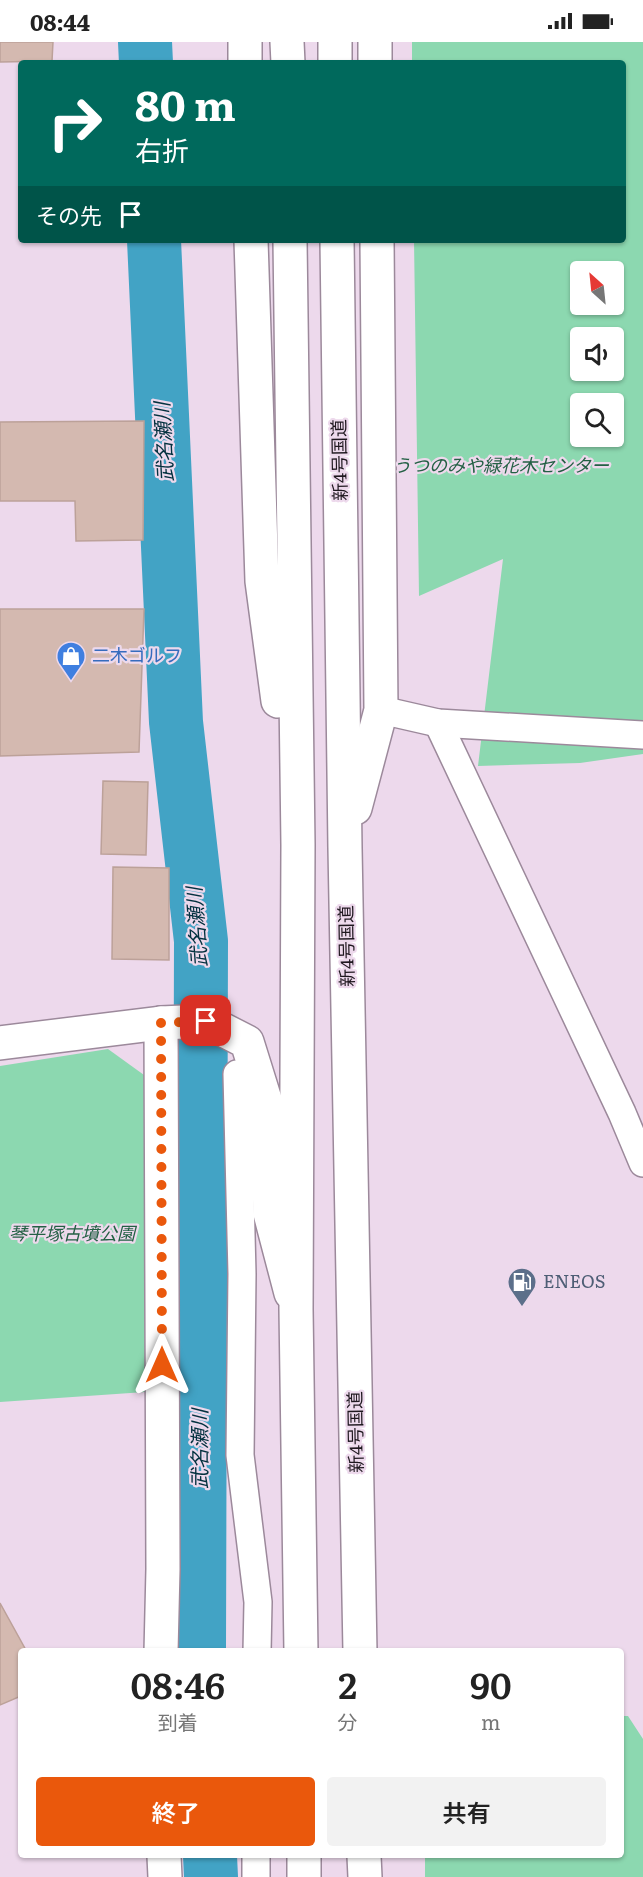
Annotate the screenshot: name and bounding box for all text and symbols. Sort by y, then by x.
text: 08:44 [30,5,90,38]
text: 80 m [135,72,236,134]
icon: right [36,84,114,162]
text: 右折 [135,129,189,169]
text: その先 [36,198,102,231]
icon: arrive [114,198,147,231]
north arrow [570,261,624,315]
map controls [570,261,624,447]
button: sound [570,327,624,381]
button: search [570,393,624,447]
water label: 武名瀬川 [145,399,179,483]
street label: 新4号国道 [324,419,353,501]
park label: うつのみや緑花木センター [393,451,610,478]
shop icon: 二木ゴルフ [55,640,87,682]
place label: 二木ゴルフ [92,641,182,668]
water label: 武名瀬川 [177,884,213,968]
street label: 新4号国道 [331,905,360,987]
pin [180,995,231,1046]
icon: arrive [189,1004,222,1037]
park label: 琴平塚古墳公園 [9,1219,138,1246]
fuel station icon: ENEOS [506,1266,538,1308]
place label: ENEOS [543,1267,605,1294]
position arrow [130,1333,194,1397]
street label: 新4号国道 [340,1391,369,1473]
water label: 武名瀬川 [183,1407,213,1489]
text: 08:46 [130,1657,225,1710]
text: 2 [338,1657,357,1710]
text: 90 [470,1657,512,1710]
text: 到着 [158,1706,198,1736]
text: 分 [338,1706,358,1736]
text: m [481,1706,500,1736]
button: 終了 [36,1777,315,1846]
button: 共有 [327,1777,606,1846]

